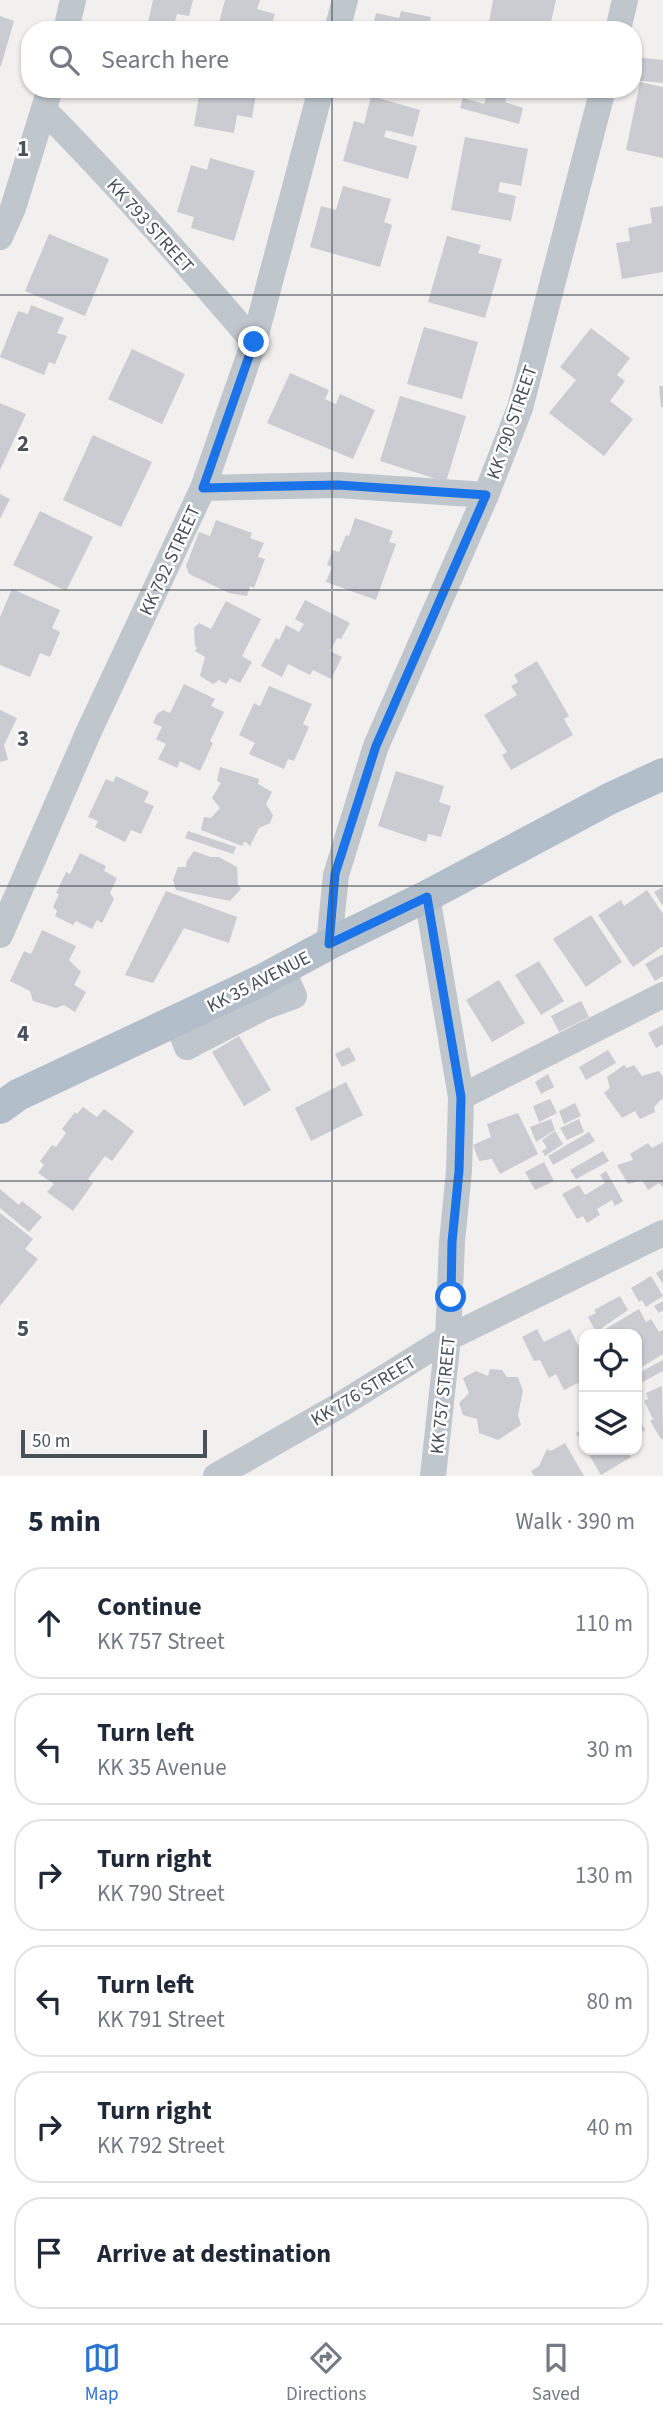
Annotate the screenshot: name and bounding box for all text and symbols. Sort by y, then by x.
search box [21,21,642,98]
icon: search [45,41,83,79]
text: Search here [101,41,229,78]
text: 1 [17,132,29,165]
street label: KK 793 STREET [100,173,200,279]
route end [238,326,269,357]
street label: KK 790 STREET [480,362,545,483]
text: 2 [17,427,29,460]
street label: KK 792 STREET [133,501,208,620]
text: 3 [17,722,29,755]
street label: KK 35 AVENUE [202,945,315,1020]
text: 4 [17,1017,29,1050]
route start [435,1281,466,1312]
text: 5 [17,1312,29,1345]
map controls [579,1329,642,1455]
button: locate [579,1329,642,1392]
street label: KK 757 STREET [424,1335,463,1456]
street label: KK 776 STREET [306,1349,422,1433]
button: layers [579,1392,642,1455]
scale bar [21,1427,206,1459]
text: 50 m [32,1428,70,1455]
text: 5 min [28,1500,101,1543]
text: Walk · 390 m [516,1505,635,1538]
text: Continue [97,1588,202,1625]
icon: ahead [30,1604,68,1642]
text: 110 m [575,1607,633,1640]
text: KK 757 Street [97,1625,225,1658]
text: Turn left [97,1714,194,1751]
icon: left [30,1730,68,1768]
text: 30 m [586,1733,633,1766]
text: KK 35 Avenue [97,1751,227,1784]
text: Turn right [97,1840,212,1877]
icon: right [30,1856,68,1894]
text: 130 m [575,1859,633,1892]
text: KK 790 Street [97,1877,225,1910]
text: Turn left [97,1966,194,2003]
icon: left [30,1982,68,2020]
text: 80 m [586,1985,633,2018]
text: KK 791 Street [97,2003,225,2036]
text: Turn right [97,2092,212,2129]
icon: right [30,2108,68,2146]
text: 40 m [586,2111,633,2144]
text: KK 792 Street [97,2129,225,2162]
icon: arrive [30,2234,68,2272]
text: Arrive at destination [97,2235,331,2272]
tab: Map [83,2339,121,2408]
tab: Directions [286,2339,366,2408]
tab: Saved [532,2339,580,2408]

